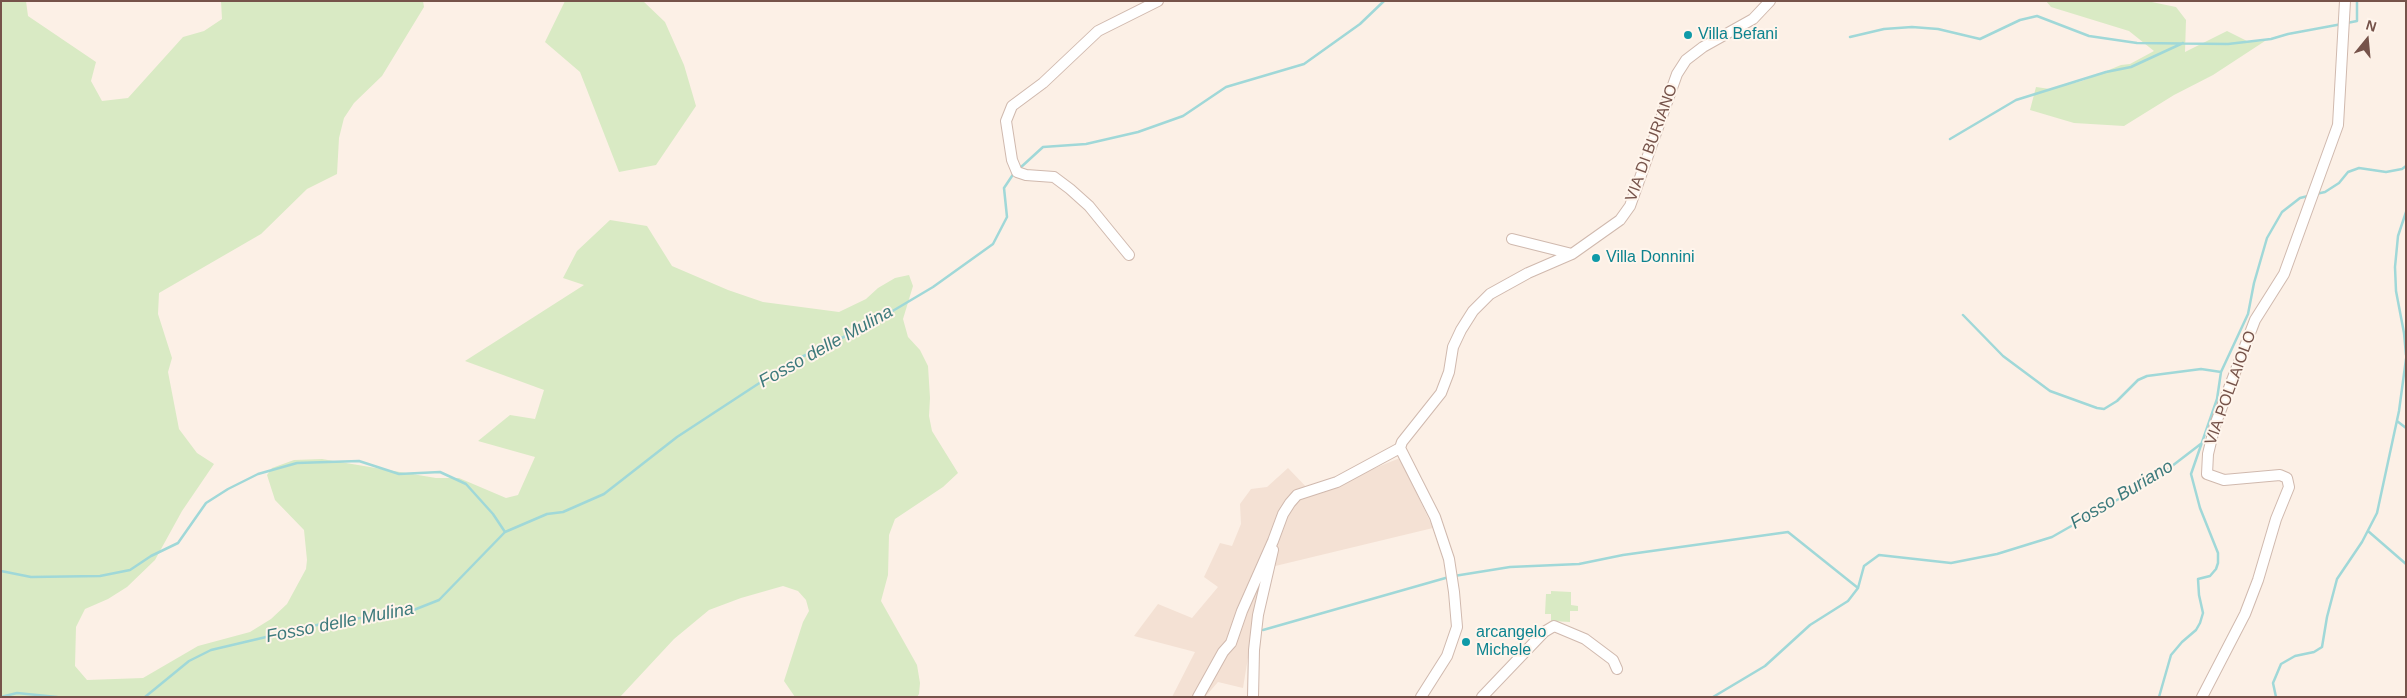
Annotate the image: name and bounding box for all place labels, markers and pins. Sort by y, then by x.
place label: Villa Befani [1698,25,1778,45]
marker: Villa Befani [1682,29,1694,41]
place label: Villa Donnini [1606,248,1695,268]
marker: Villa Donnini [1590,252,1602,264]
place label: arcangelo Michele [1476,623,1546,661]
marker: arcangelo Michele [1460,636,1472,648]

